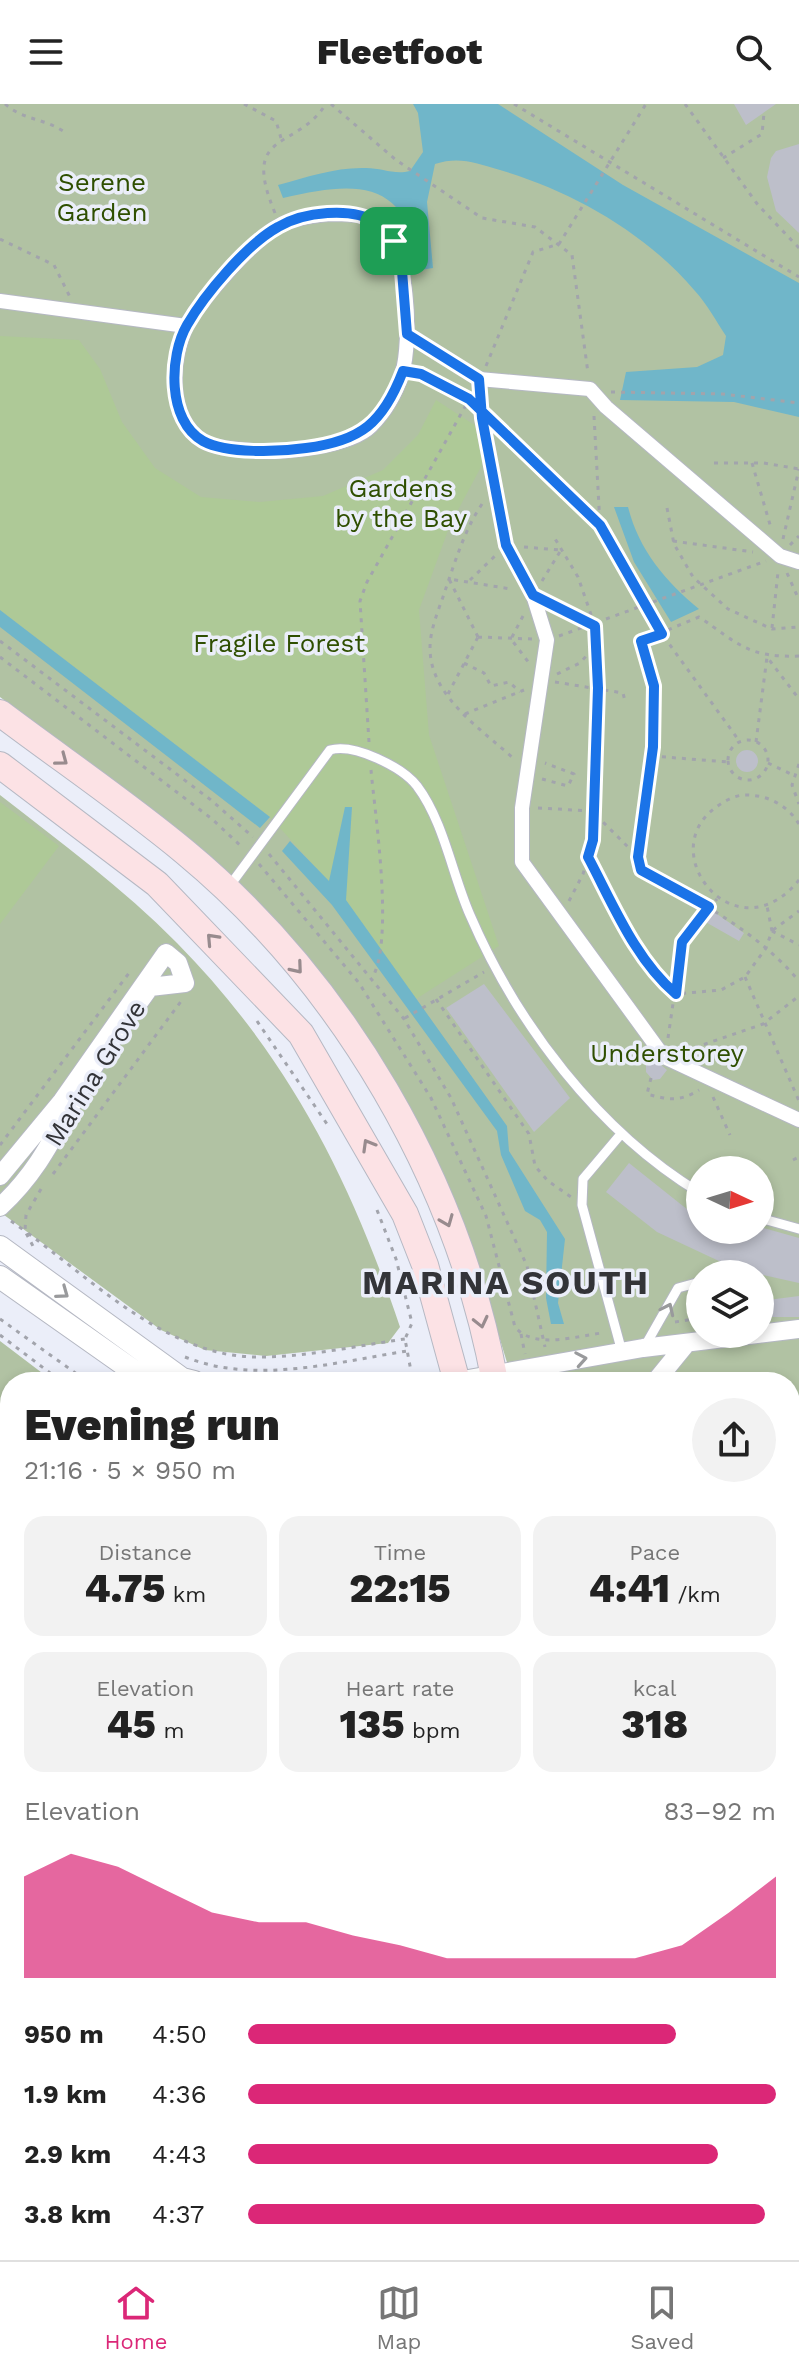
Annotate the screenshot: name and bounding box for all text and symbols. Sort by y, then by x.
icon: menu [24,30,68,74]
icon: search [731,30,775,74]
text: Fleetfoot [317,31,482,73]
park label: Serene Garden [56,167,148,227]
pin [360,207,428,275]
icon: arrive [372,219,416,263]
park label: Gardens by the Bay [335,473,468,533]
park label: Fragile Forest [193,628,365,658]
one-way arrow [54,750,68,765]
one-way arrow [206,934,221,948]
one-way arrow [287,959,302,973]
street label: Marina Grove [38,994,152,1152]
park label: Understorey [590,1038,745,1068]
one-way arrow [362,1139,378,1154]
north arrow [686,1156,774,1244]
map controls [686,1156,774,1348]
one-way arrow [438,1213,454,1227]
button: layers [686,1260,774,1348]
district label: MARINA SOUTH [362,1262,650,1302]
one-way arrow [55,1283,69,1298]
one-way arrow [658,1303,674,1317]
one-way arrow [472,1314,489,1328]
one-way arrow [574,1351,588,1368]
button: share [692,1398,776,1482]
text: Evening run [24,1399,280,1451]
text: 21:16 · 5 × 950 m [24,1455,236,1485]
text: Distance [99,1540,192,1565]
text: Time [374,1540,426,1565]
text: Pace [629,1540,680,1565]
text: 4.75 [84,1565,165,1612]
text: 22:15 [349,1565,451,1612]
text: 4:41 [589,1565,670,1612]
text: km [165,1582,206,1607]
text: /km [670,1582,721,1607]
text: Elevation [96,1676,194,1701]
text: Heart rate [346,1676,454,1701]
text: kcal [633,1676,676,1701]
text: 45 [106,1701,156,1748]
text: 135 [339,1701,404,1748]
text: 318 [621,1701,688,1748]
text: m [156,1718,184,1743]
text: bpm [404,1718,461,1743]
text: Elevation [24,1796,140,1826]
text: 83–92 m [664,1796,776,1826]
text: 950 m [24,2019,104,2049]
text: 4:50 [152,2019,207,2049]
text: 1.9 km [24,2079,107,2109]
text: 4:36 [152,2079,207,2109]
text: 2.9 km [24,2139,111,2169]
text: 4:43 [152,2139,207,2169]
text: 3.8 km [24,2199,111,2229]
text: 4:37 [152,2199,204,2229]
tab: Home [105,2281,167,2354]
tab: Map [377,2281,421,2354]
tab: Saved [631,2281,694,2354]

